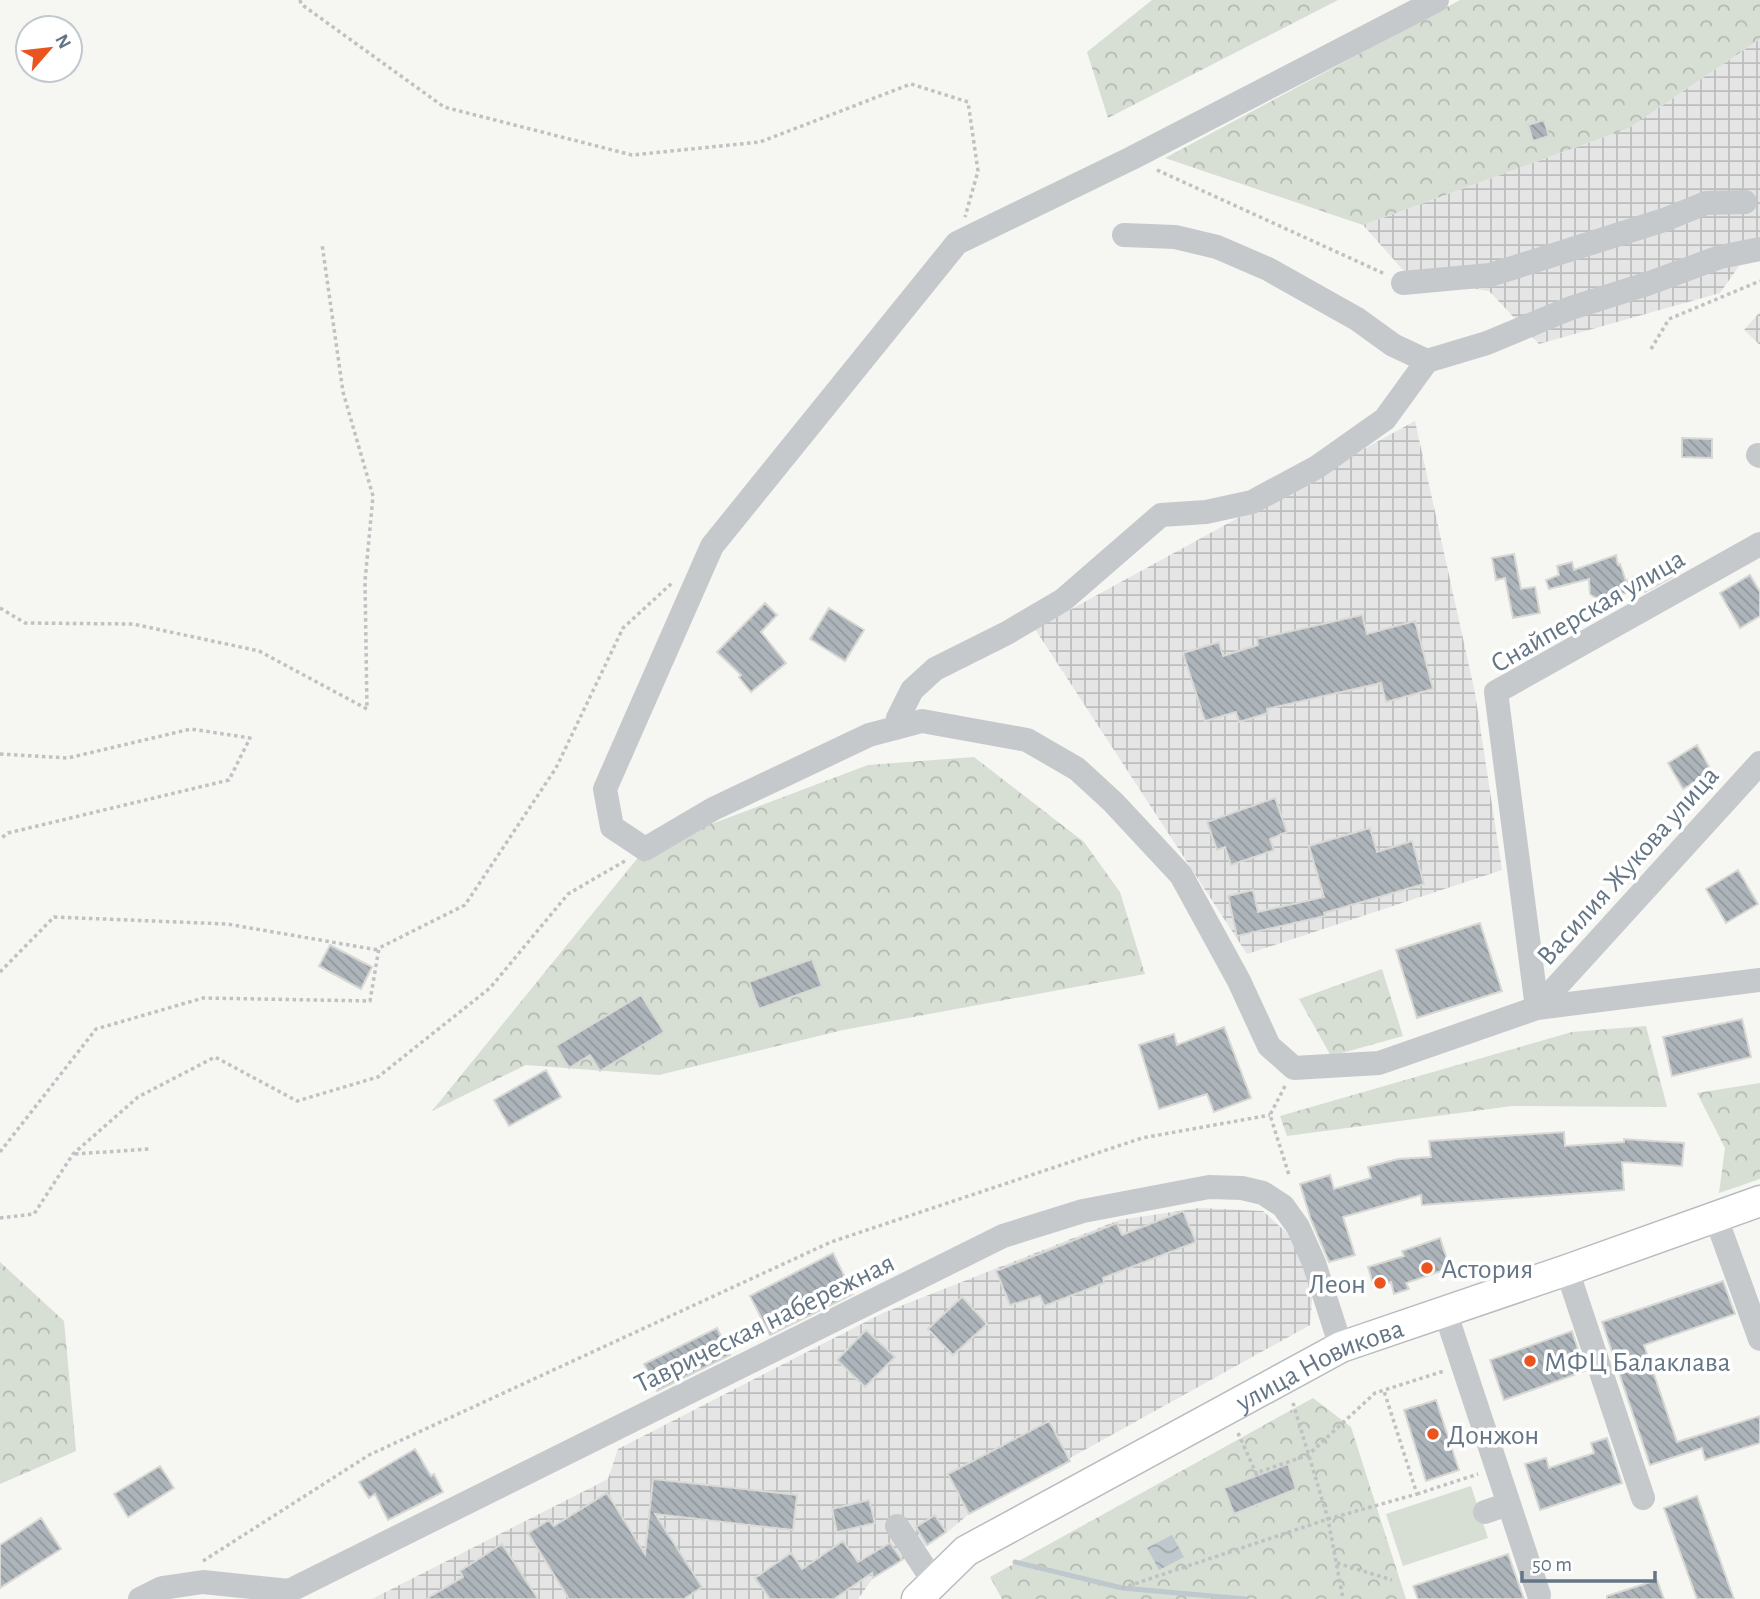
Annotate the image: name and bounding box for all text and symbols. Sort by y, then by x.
north arrow [14,14,84,84]
text: N [51,31,74,52]
street label: Снайперская улица [1486,545,1690,679]
street label: Василия Жукова улица [1532,761,1725,971]
street label: Таврическая набережная [631,1249,899,1399]
place label: Астория [1441,1256,1533,1284]
marker: Астория [1419,1260,1435,1276]
place label: Леон [1309,1271,1366,1299]
marker: Леон [1372,1275,1388,1291]
street label: улица Новикова [1231,1315,1408,1418]
place label: МФЦ Балаклава [1544,1349,1731,1377]
marker: МФЦ Балаклава [1522,1353,1538,1369]
place label: Донжон [1447,1422,1539,1450]
marker: Донжон [1425,1426,1441,1442]
scale bar [1522,1540,1655,1584]
text: 50 m [1532,1554,1572,1575]

